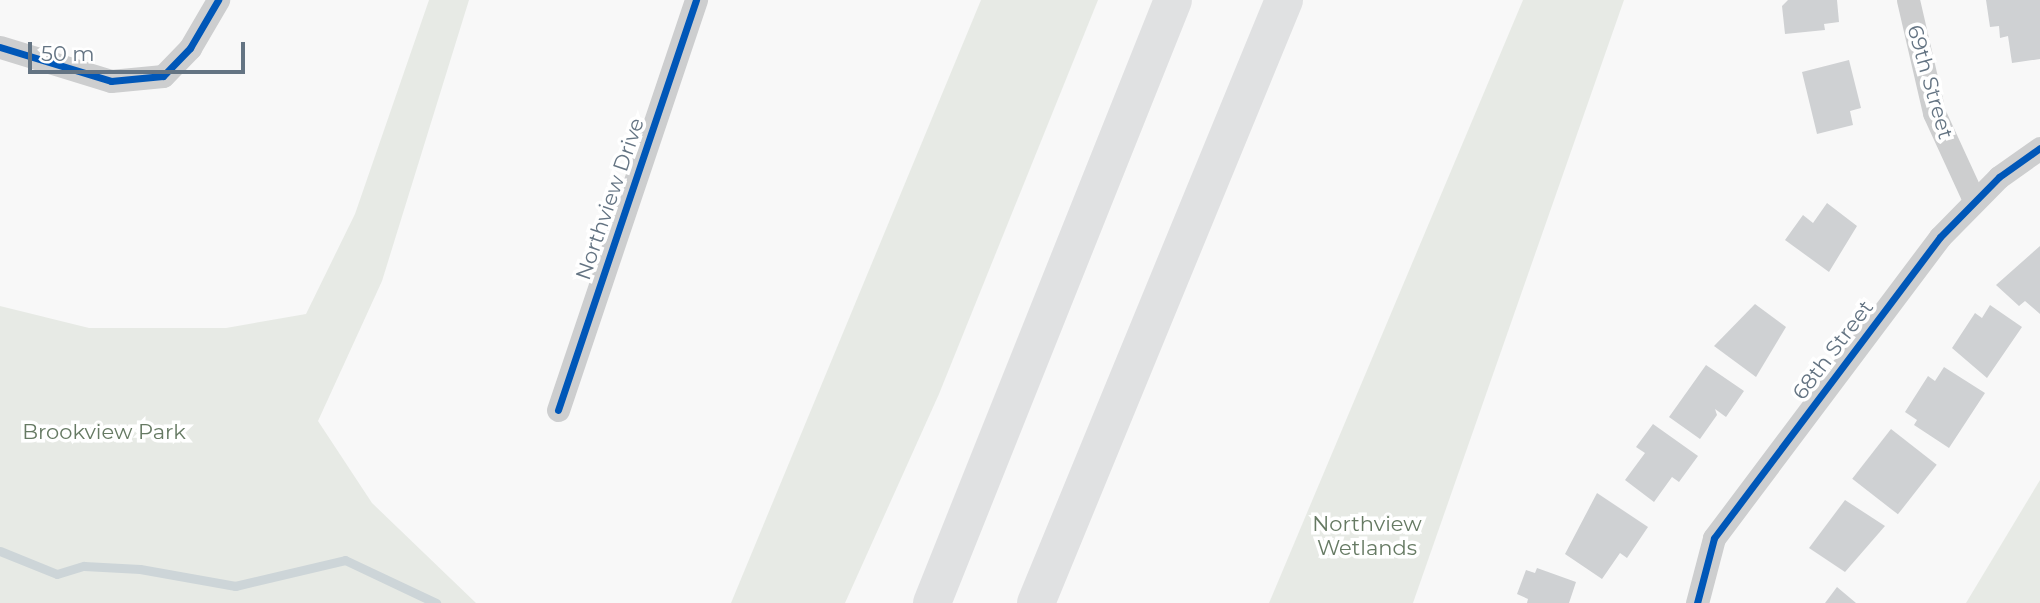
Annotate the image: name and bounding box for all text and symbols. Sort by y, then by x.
street label: 69th Street [1902,22,1958,142]
scale bar [32,28,248,72]
text: 50 m [41,41,95,66]
street label: Northview Drive [570,115,650,283]
street label: 68th Street [1787,295,1879,405]
park label: Brookview Park [22,419,186,445]
park label: Northview Wetlands [1312,511,1422,561]

